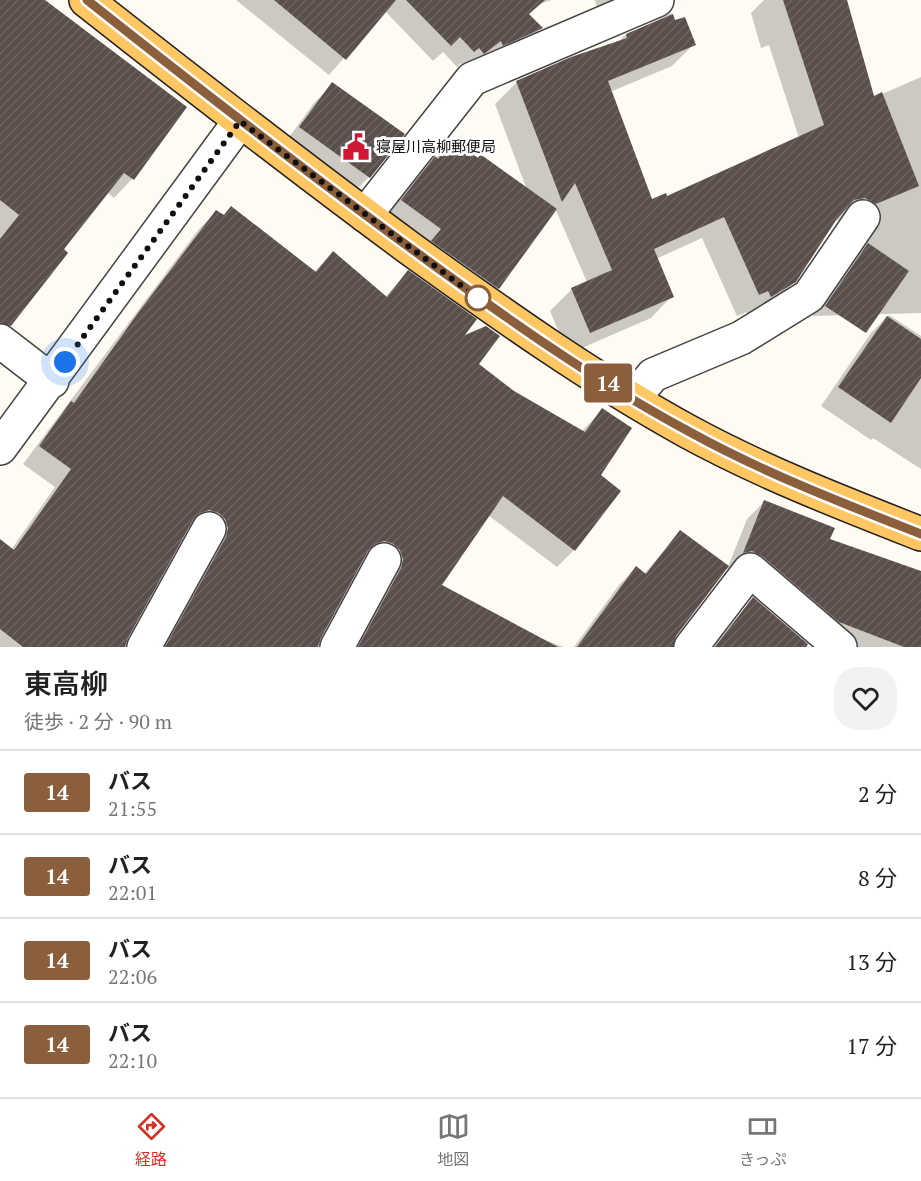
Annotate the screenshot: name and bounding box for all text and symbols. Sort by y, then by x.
public building icon: 寝屋川高柳郵便局 [341,132,371,162]
place label: 寝屋川高柳郵便局 [376,136,496,156]
unlabelled marker [465,285,491,311]
your location [50,347,80,377]
line badge: 14 [581,364,635,403]
text: 14 [596,369,620,397]
text: 東高柳 [24,665,108,702]
button: heart [834,667,897,730]
text: 徒歩 · 2 分 · 90 m [24,708,172,735]
text: バス [108,766,152,795]
text: 14 [45,778,69,806]
text: 2 分 [858,779,897,808]
text: 21:55 [108,795,157,822]
text: バス [108,850,152,879]
text: 14 [45,862,69,890]
text: 8 分 [858,863,897,892]
text: 22:01 [108,879,157,906]
text: バス [108,934,152,963]
text: 14 [45,946,69,974]
text: 13 分 [846,947,897,976]
text: 22:06 [108,963,157,990]
text: バス [108,1018,152,1047]
text: 14 [45,1030,69,1058]
text: 17 分 [846,1031,897,1060]
text: 22:10 [108,1047,157,1074]
tab: 経路 [135,1110,168,1170]
tab: 地図 [437,1110,470,1170]
tab: きっぷ [739,1110,786,1170]

